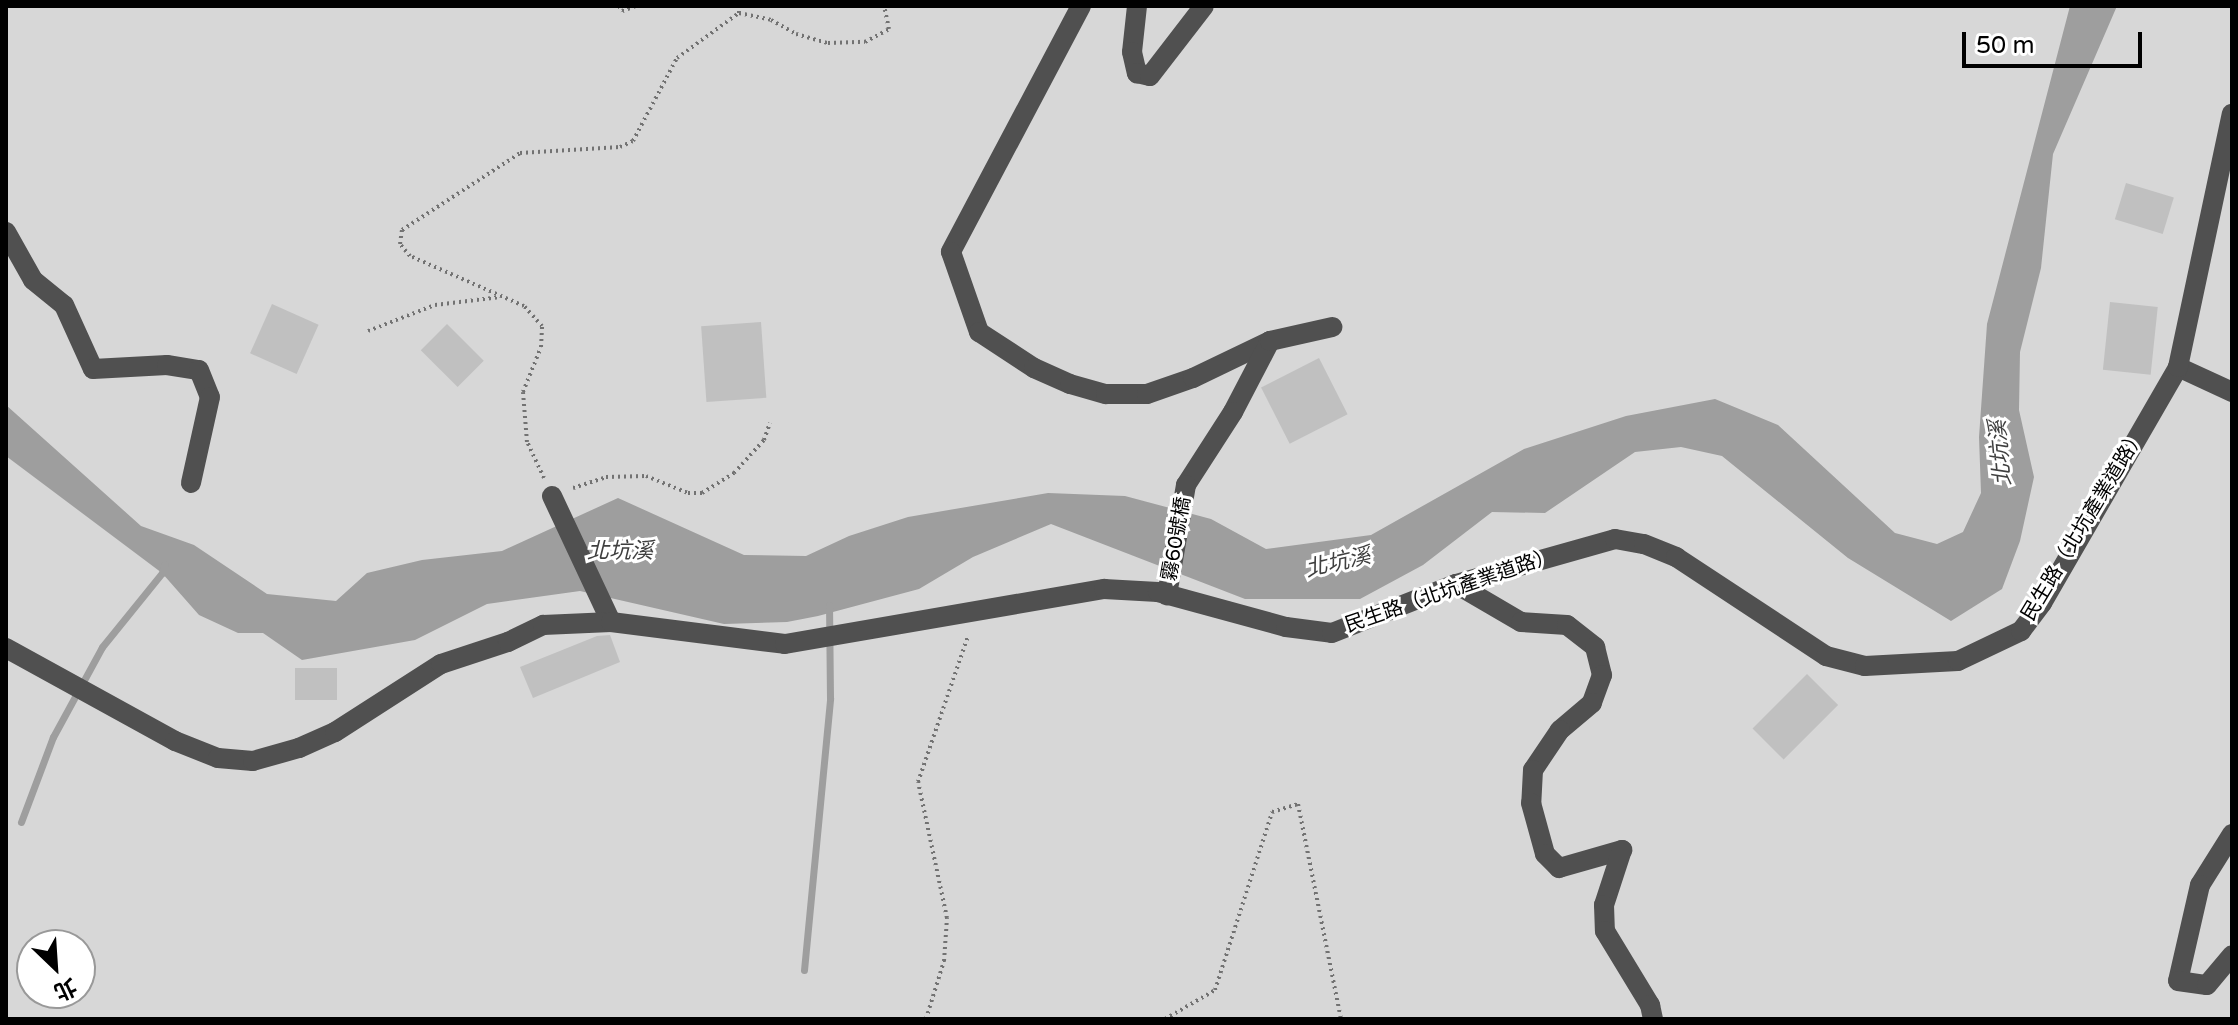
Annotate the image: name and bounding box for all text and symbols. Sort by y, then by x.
scale bar [1966,16,2146,66]
text: 50 m [1976,31,2034,60]
water label: 北坑溪 [1985,419,2017,487]
street label: 民生路（北坑產業道路） [2017,425,2151,625]
street label: 霧60號橋 [1158,495,1196,583]
water label: 北坑溪 [587,539,653,565]
water label: 北坑溪 [1303,543,1373,583]
street label: 民生路（北坑產業道路） [1342,544,1558,638]
north arrow [16,929,96,1009]
text: 北 [50,973,81,1005]

